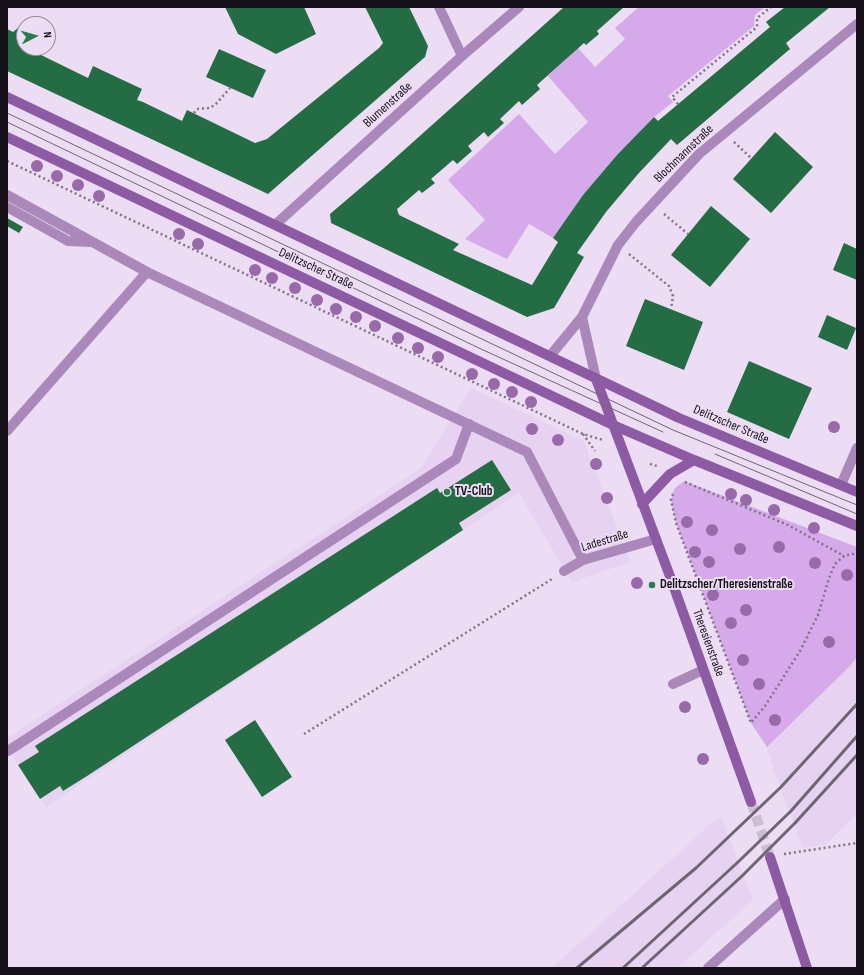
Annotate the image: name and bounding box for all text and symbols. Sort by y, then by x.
north arrow [16,16,56,56]
text: N [41,31,54,38]
street label: Blumenstraße [360,79,416,131]
street label: Blochmannstraße [651,122,717,186]
street label: Delitzscher Straße [276,245,356,293]
street label: Delitzscher Straße [691,402,771,448]
place label: TV-Club [455,484,492,500]
marker: TV-Club [442,487,452,497]
street label: Ladestraße [580,526,630,556]
place label: Delitzscher/Theresienstraße [660,577,793,593]
marker: Delitzscher/Theresienstraße [647,580,657,590]
street label: Theresienstraße [689,607,727,679]

